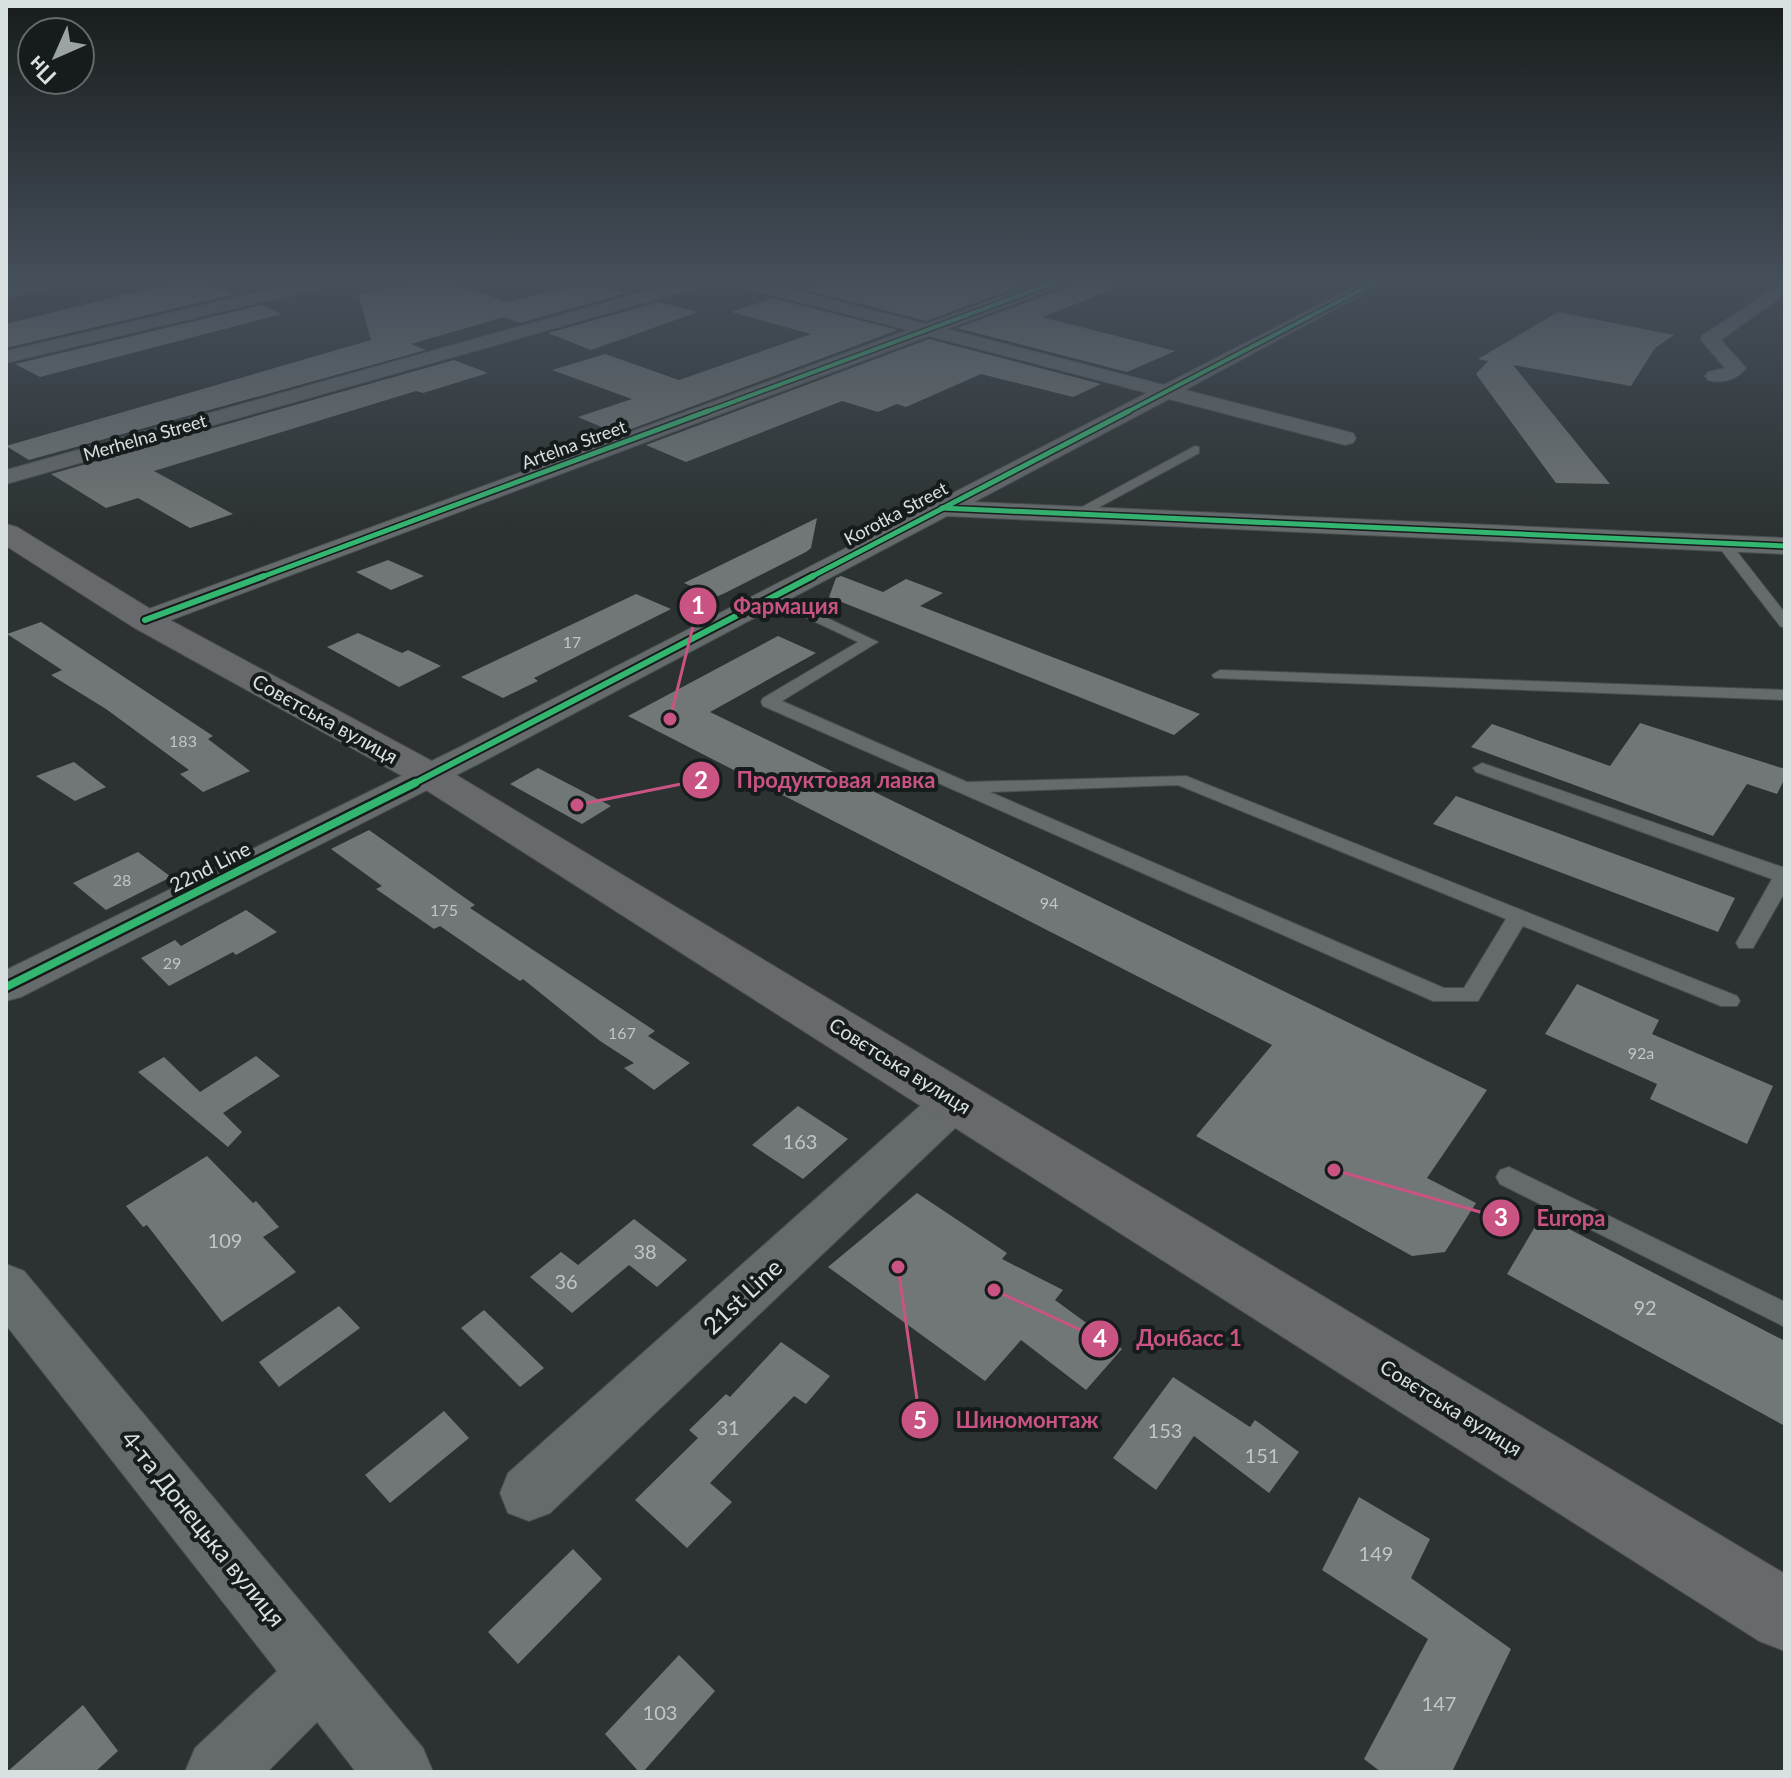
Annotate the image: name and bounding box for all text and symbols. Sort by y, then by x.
north arrow [16,16,96,96]
text: Пн [22,51,61,90]
street label: Merhelna Street [81,409,209,465]
street label: Artelna Street [518,415,630,473]
street label: Korotka Street [840,476,952,550]
callout: Фармация [678,583,855,629]
text: 1 [691,590,705,619]
text: Фармация [733,592,839,619]
house number: 17 [563,632,581,651]
street label: Совєтська вулиця [249,668,402,768]
house number: 183 [169,731,197,750]
callout: Продуктовая лавка [681,757,952,803]
text: 2 [694,765,708,794]
text: Продуктовая лавка [737,766,935,793]
street label: 22nd Line [165,836,254,897]
house number: 28 [113,870,131,889]
house number: 94 [1040,893,1058,912]
house number: 175 [430,900,458,919]
house number: 29 [163,953,181,972]
street label: Совєтська вулиця [825,1012,976,1118]
house number: 167 [608,1023,636,1042]
house number: 92а [1628,1043,1654,1062]
house number: 163 [783,1129,817,1153]
callout: Europa [1481,1195,1621,1241]
text: 3 [1494,1202,1508,1231]
text: Europa [1537,1204,1605,1231]
house number: 109 [208,1228,242,1252]
house number: 38 [633,1239,657,1263]
street label: 21st Line [697,1252,787,1340]
house number: 36 [554,1269,578,1293]
house number: 92 [1633,1295,1657,1319]
callout: Донбасс 1 [1080,1316,1258,1362]
text: 4 [1093,1323,1107,1352]
text: Донбасс 1 [1136,1324,1242,1351]
street label: Совєтська вулиця [1376,1354,1527,1460]
callout: Шиномонтаж [900,1397,1115,1443]
text: 5 [913,1405,927,1434]
text: Шиномонтаж [956,1406,1099,1433]
house number: 31 [716,1415,740,1439]
house number: 153 [1148,1418,1182,1442]
street label: 4-та Донецька вулиця [116,1424,292,1632]
house number: 151 [1245,1443,1279,1467]
house number: 149 [1359,1541,1393,1565]
house number: 147 [1422,1691,1456,1715]
house number: 103 [643,1700,677,1724]

